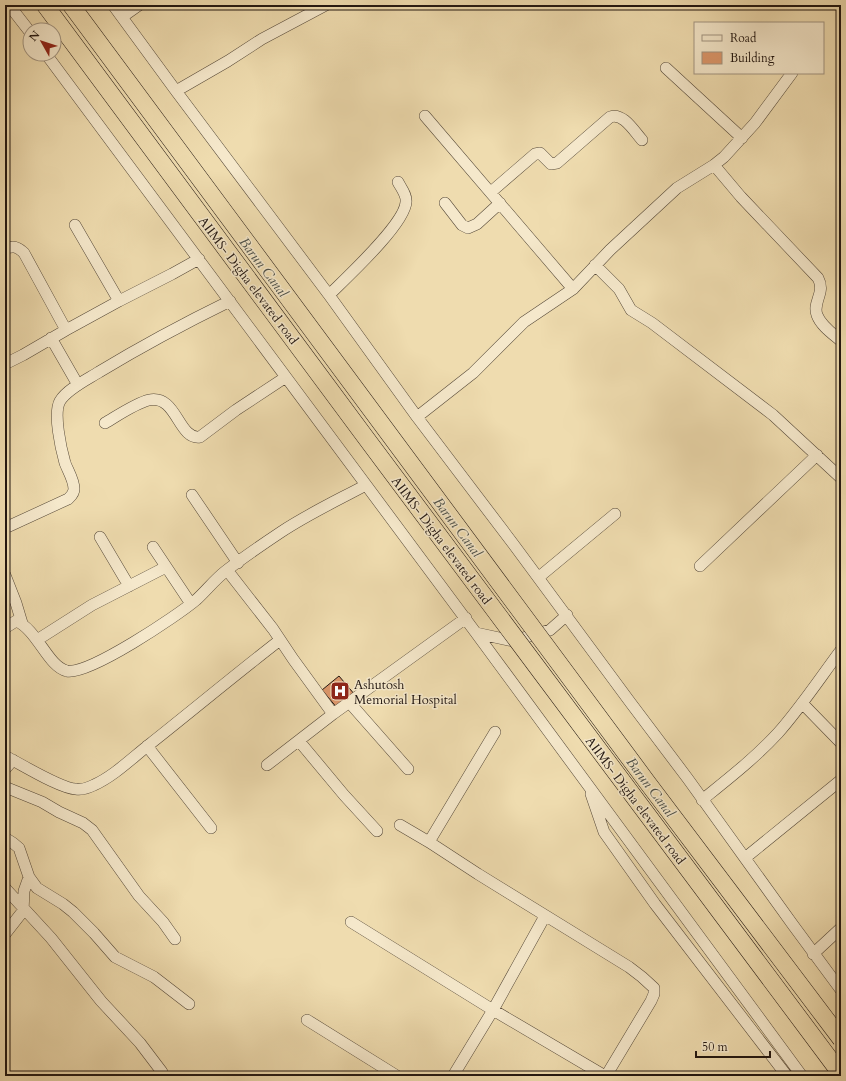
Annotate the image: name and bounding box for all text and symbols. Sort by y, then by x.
north arrow [22,22,62,62]
legend [694,22,824,74]
text: N [26,27,44,44]
text: Road [730,30,757,46]
text: Building [730,50,775,66]
street label: AIIMS- Digha elevated road [194,213,302,348]
water label: Barun Canal [235,233,293,302]
street label: AIIMS- Digha elevated road [387,473,495,608]
water label: Barun Canal [429,493,487,562]
place label: Ashutosh Memorial Hospital [354,676,458,709]
hospital icon: Ashutosh Memorial Hospital [329,680,351,702]
street label: AIIMS- Digha elevated road [581,733,689,868]
water label: Barun Canal [622,753,680,822]
scale bar [696,1033,770,1059]
text: 50 m [702,1039,729,1055]

